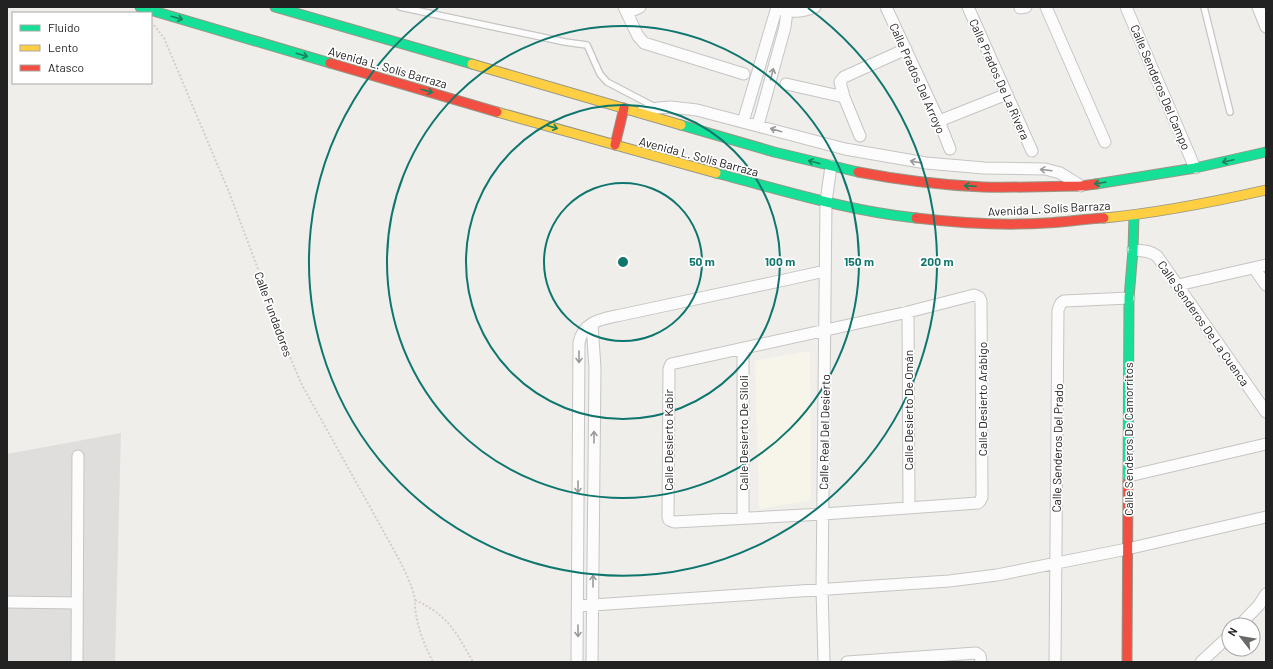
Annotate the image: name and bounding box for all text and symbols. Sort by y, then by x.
legend [12,12,152,84]
one-way arrow [171,15,184,22]
street label: Calle Prados De La Rivera [967,16,1033,142]
text: Fluido [48,20,80,34]
street label: Calle Prados Del Arroyo [887,21,949,135]
street label: Calle Senderos Del Campo [1128,22,1194,152]
text: Lento [48,40,78,54]
street label: Avenida L. Solís Barraza [327,43,449,91]
one-way arrow [295,52,308,59]
text: Atasco [48,60,84,74]
one-way arrow [769,68,776,81]
one-way arrow [420,88,433,95]
one-way arrow [545,124,558,131]
one-way arrow [770,126,783,133]
street label: Avenida L. Solís Barraza [638,133,760,179]
one-way arrow [1222,157,1235,165]
one-way arrow [808,158,821,165]
one-way arrow [910,158,923,166]
one-way arrow [1040,166,1053,174]
one-way arrow [1094,179,1107,187]
one-way arrow [964,182,977,189]
street label: Avenida L. Solís Barraza [987,198,1111,218]
text: 50 m [689,254,715,268]
text: 100 m [765,254,795,268]
text: 150 m [844,254,874,268]
text: 200 m [921,254,953,268]
centre of rings [616,255,630,269]
street label: Calle Senderos De La Cuenca [1155,258,1253,388]
street label: Calle Fundadores [252,270,296,359]
street label: Calle Desierto Arábigo [975,342,989,456]
one-way arrow [575,350,583,363]
street label: Calle Desierto De Omán [901,350,915,470]
street label: Calle Senderos De Camorritos [1121,362,1135,516]
street label: Calle Real Del Desierto [816,374,832,490]
street label: Calle Desierto De Siloli [736,375,750,491]
street label: Calle Senderos Del Prado [1049,383,1065,513]
street label: Calle Desierto Kabir [661,389,675,491]
one-way arrow [590,431,598,444]
one-way arrow [574,480,582,493]
one-way arrow [589,575,597,588]
north arrow [1221,617,1261,657]
one-way arrow [574,624,581,637]
text: N [1225,625,1239,638]

